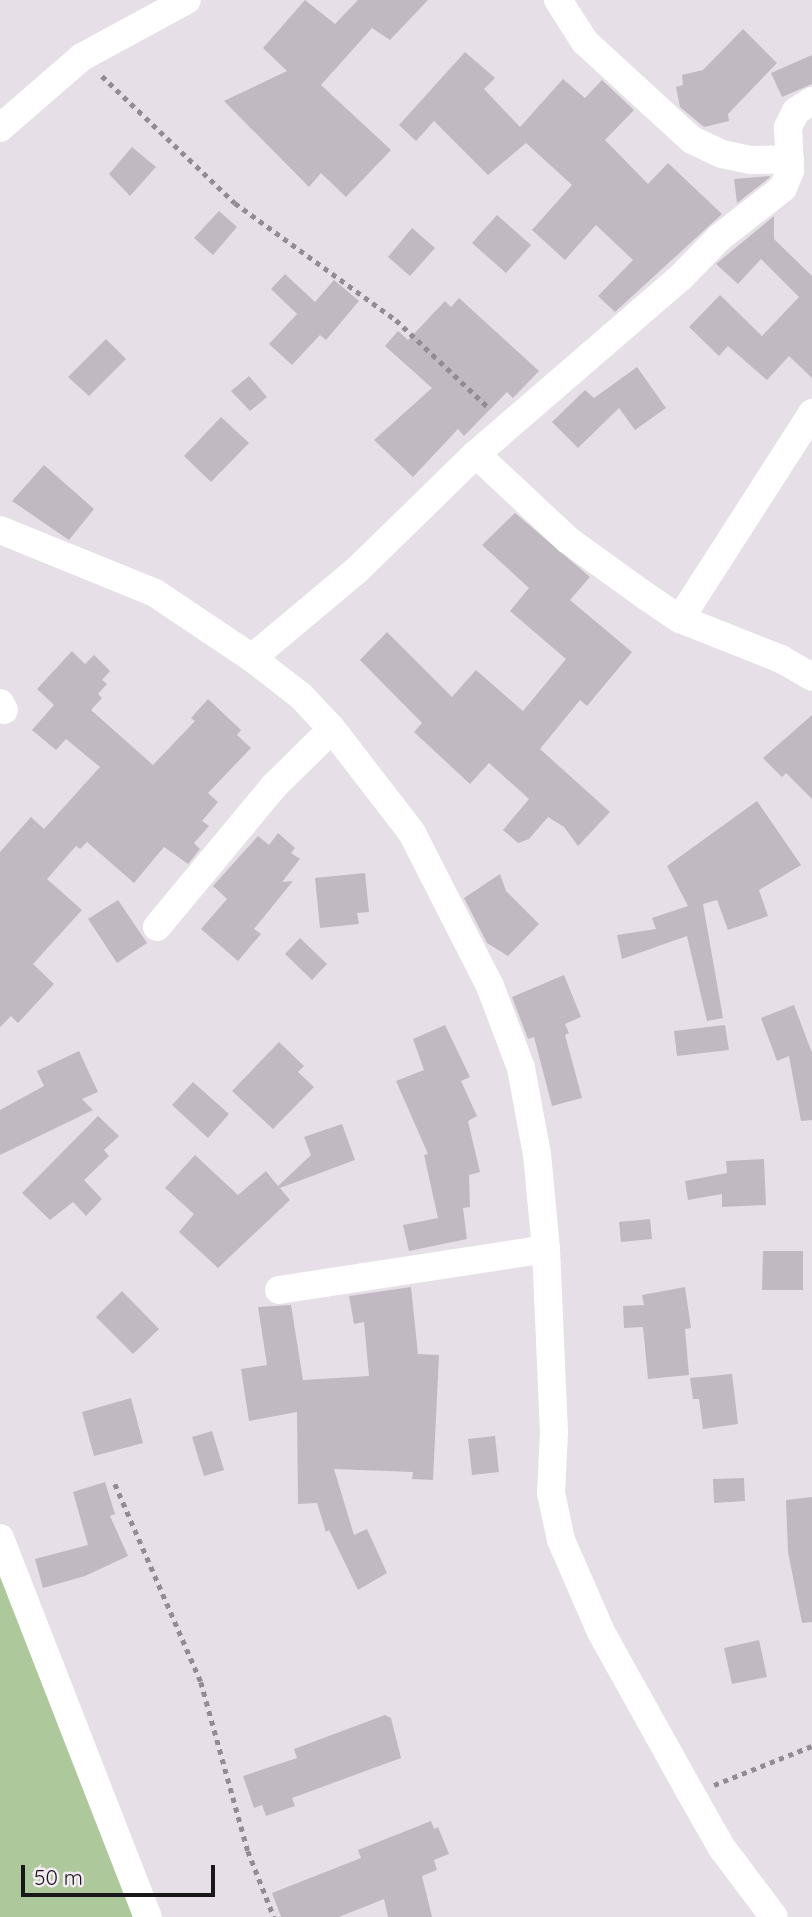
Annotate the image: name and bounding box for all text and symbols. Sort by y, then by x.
scale bar [24,1850,219,1894]
text: 50 m [34,1864,83,1890]

